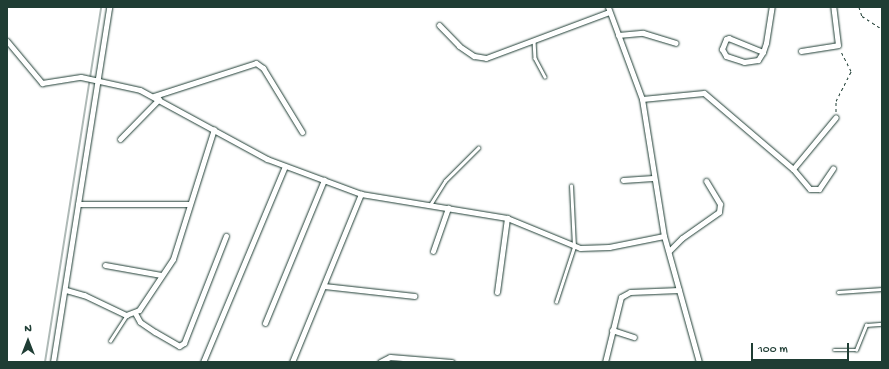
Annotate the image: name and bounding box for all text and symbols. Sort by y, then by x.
north arrow [8,321,48,361]
text: N [24,323,32,335]
scale bar [753,335,851,361]
text: 100 m [758,343,788,357]

